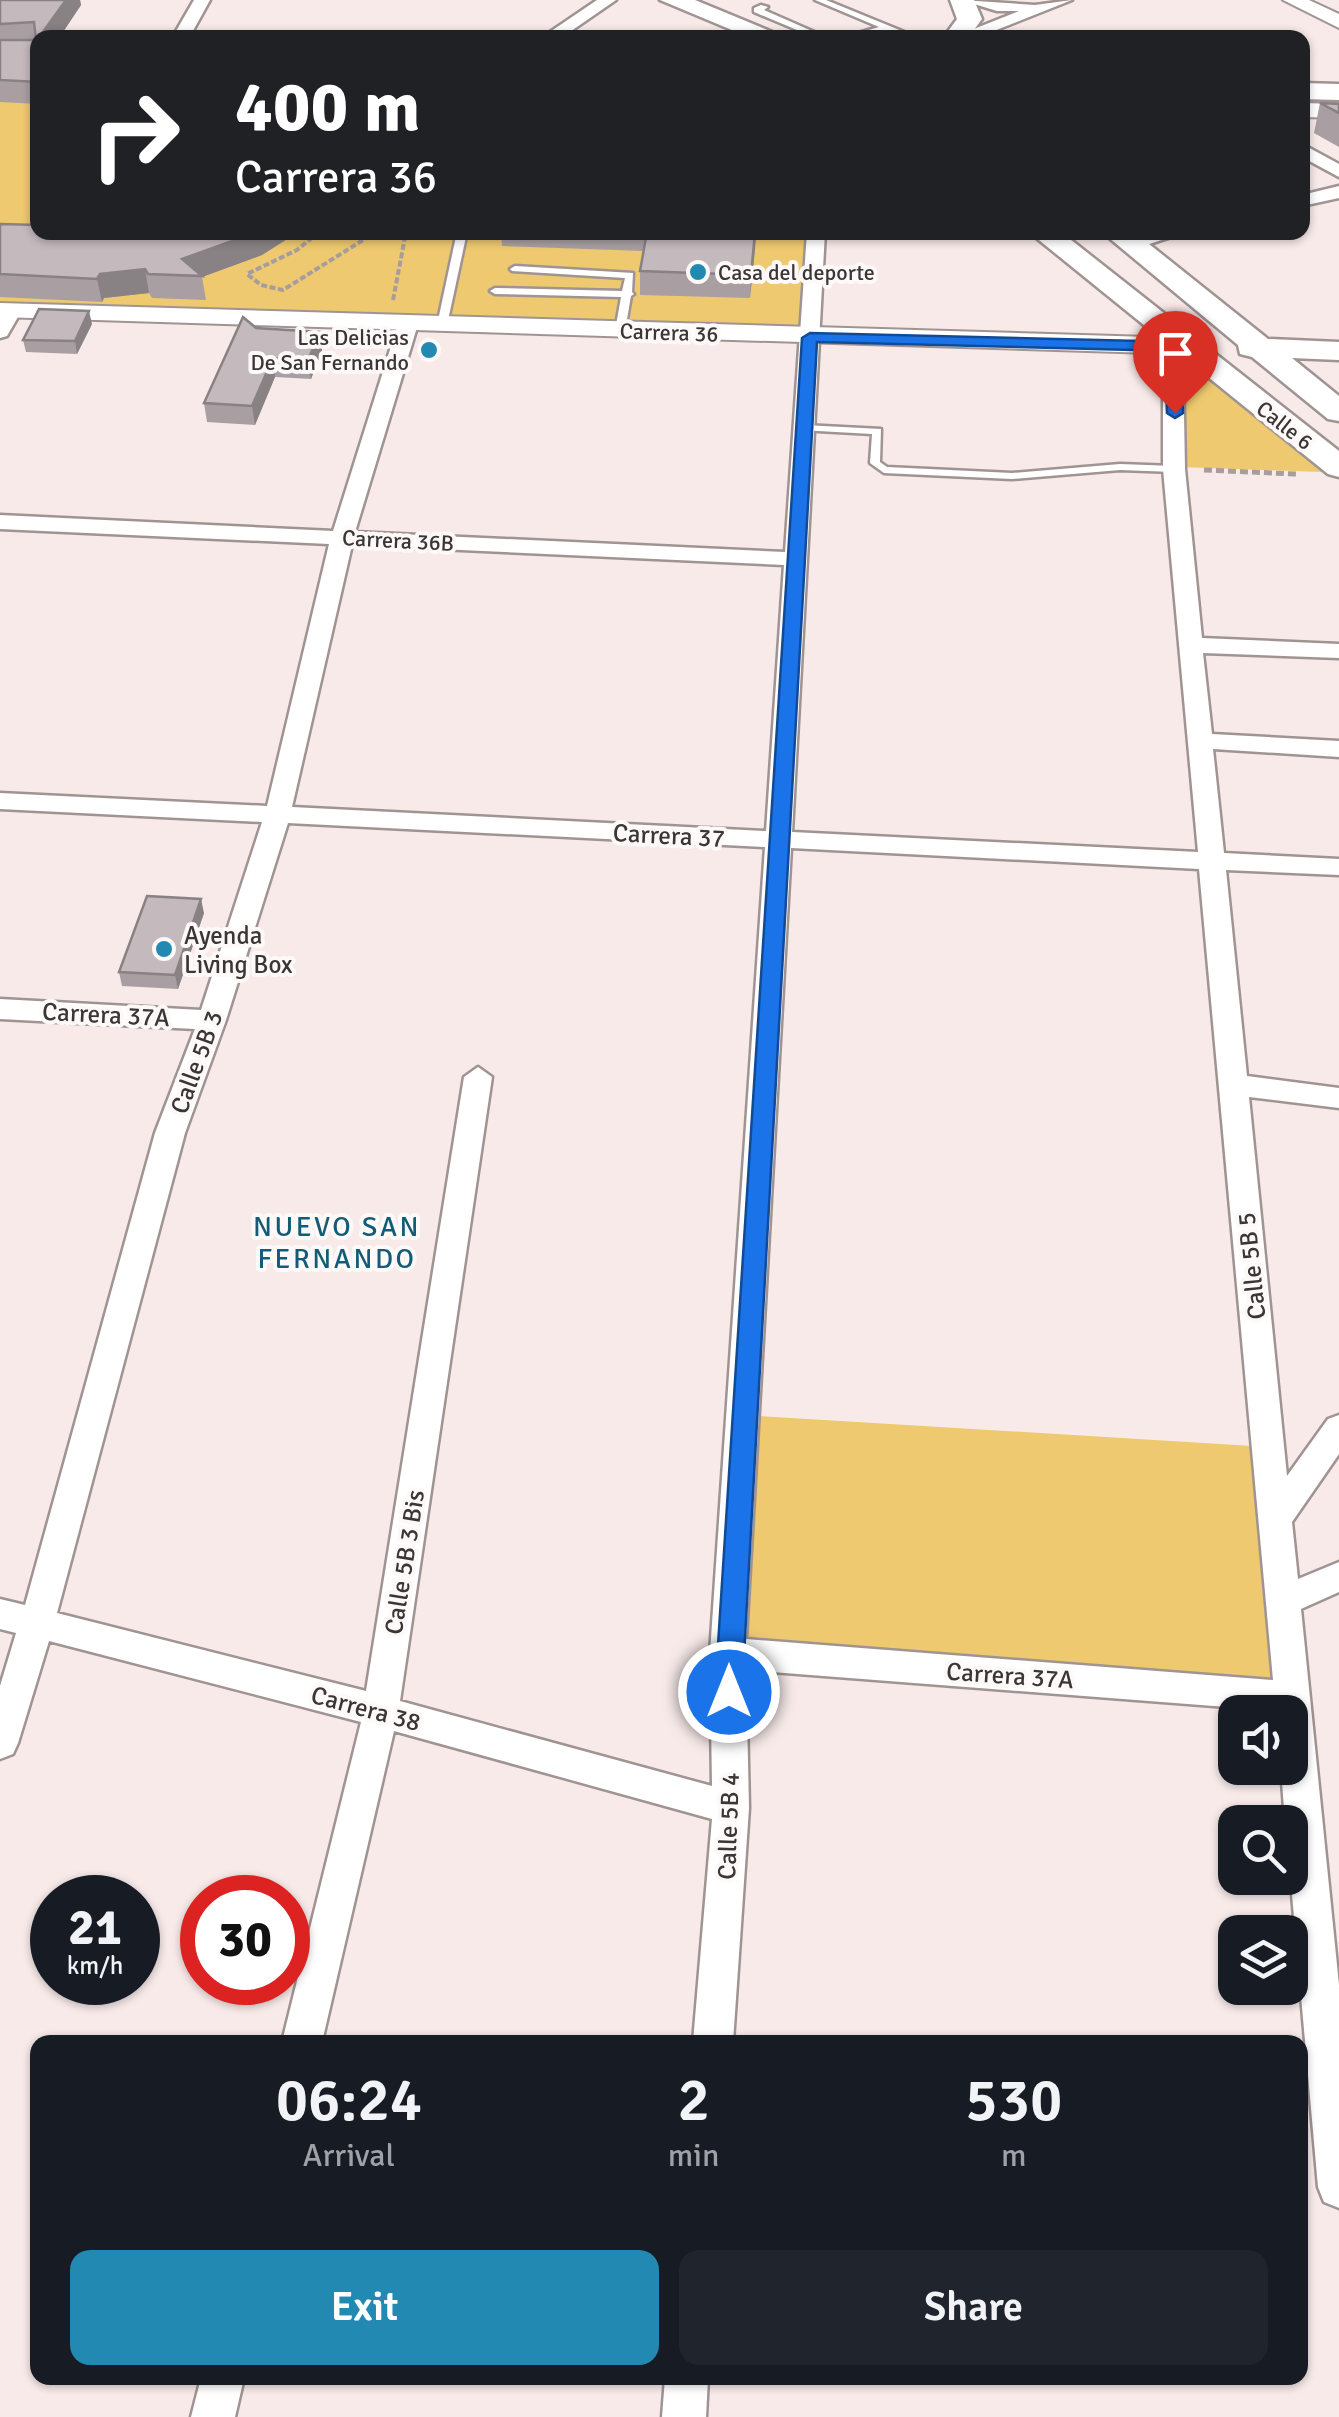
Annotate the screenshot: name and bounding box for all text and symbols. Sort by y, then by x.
text: 400 m [235,64,420,150]
icon: right [70,70,200,200]
text: Carrera 36 [235,150,437,205]
place label: Casa del deporte [718,259,875,286]
marker: Casa del deporte [687,261,709,283]
pin [1133,311,1218,414]
street label: Carrera 36 [619,317,719,348]
place label: Las Delicias De San Fernando [250,324,409,376]
icon: arrive [1148,326,1203,381]
marker: Las Delicias De San Fernando [418,339,440,361]
street label: Calle 6 [1251,395,1318,456]
street label: Carrera 36B [341,524,455,557]
street label: Carrera 37 [612,817,726,854]
place label: Ayenda Living Box [184,920,293,980]
marker: Ayenda Living Box [153,938,175,960]
street label: Carrera 37A [41,996,170,1033]
street label: Calle 5B 3 [164,1006,229,1118]
district label: NUEVO SAN FERNANDO [253,1210,421,1276]
street label: Calle 5B 5 [1230,1211,1273,1321]
street label: Calle 5B 3 Bis [378,1488,431,1636]
position arrow [677,1640,781,1744]
street label: Carrera 37A [945,1656,1075,1695]
street label: Carrera 38 [308,1679,424,1738]
map controls [1218,1695,1308,2005]
button: sound [1218,1695,1308,1785]
street label: Calle 5B 4 [711,1772,746,1880]
button: search [1218,1805,1308,1895]
speed limit sign: 30 [180,1875,310,2005]
text: 21 [68,1897,122,1959]
button: layers [1218,1915,1308,2005]
text: km/h [67,1950,123,1981]
text: 06:24 [276,2064,422,2138]
text: 2 [677,2064,710,2138]
text: 530 [965,2064,1062,2138]
text: Arrival [303,2136,395,2175]
text: min [668,2136,719,2175]
text: m [1001,2136,1027,2175]
button: Exit [70,2250,659,2365]
button: Share [679,2250,1268,2365]

